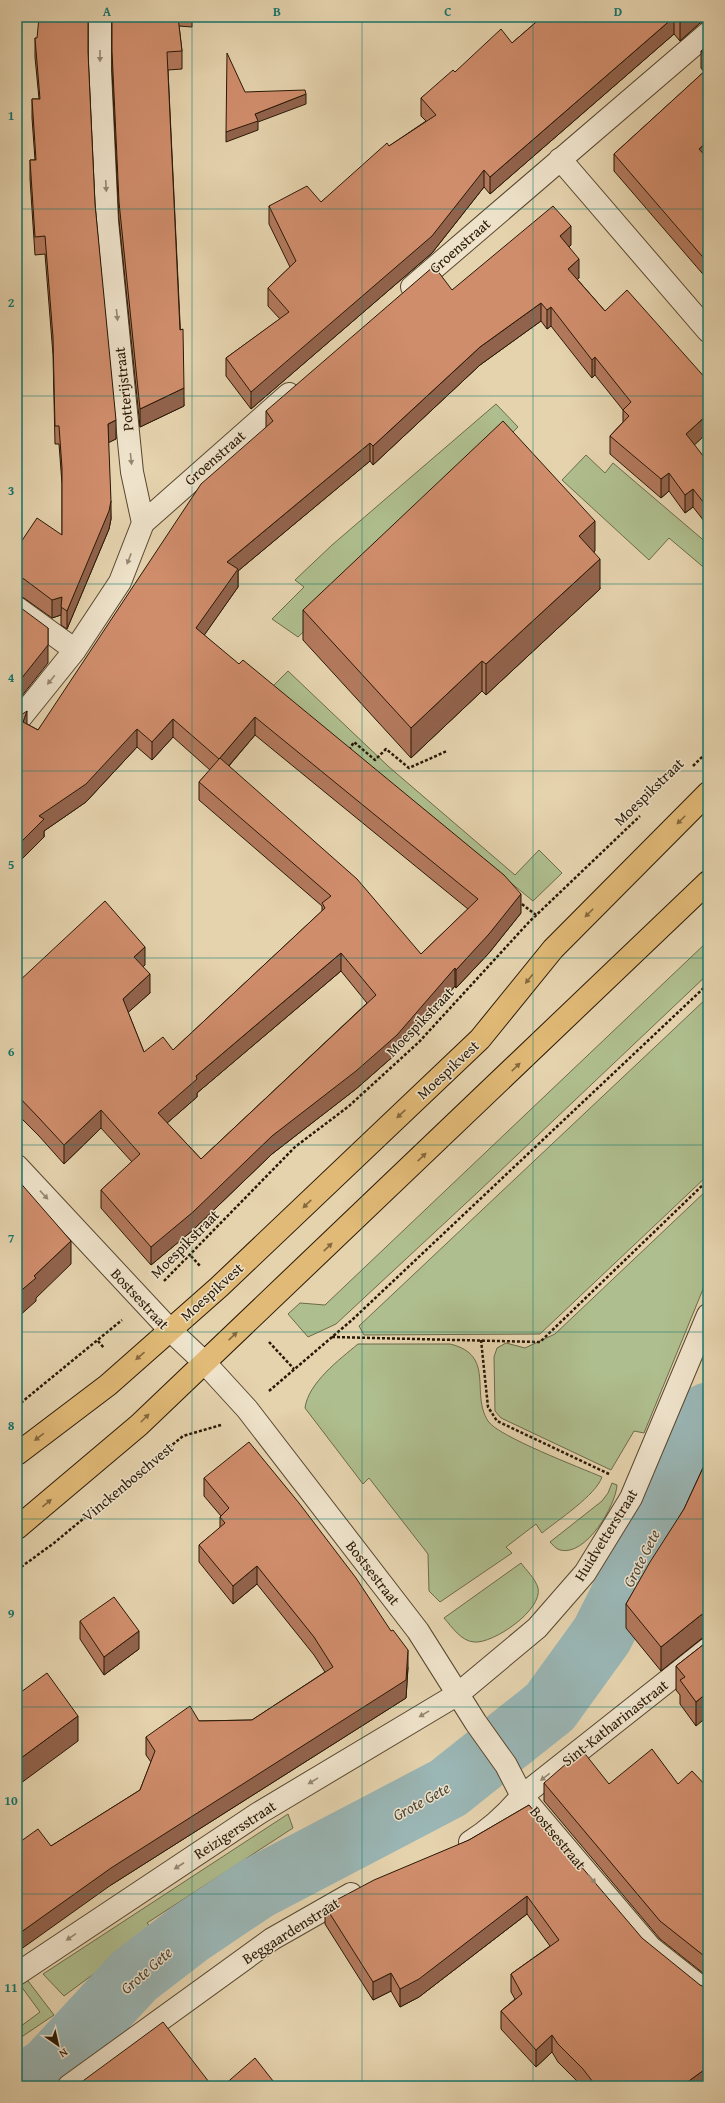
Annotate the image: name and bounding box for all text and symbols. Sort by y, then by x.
text: A [103,2,112,21]
text: B [273,2,281,21]
text: C [444,2,452,21]
text: D [614,2,622,21]
one-way arrow [97,50,103,63]
text: 1 [8,106,14,125]
one-way arrow [102,180,109,192]
street label: Groenstraat [425,213,495,278]
text: 2 [8,293,15,312]
one-way arrow [113,309,120,321]
street label: Potterijstraat [109,345,138,432]
street label: Groenstraat [180,425,250,490]
one-way arrow [127,453,134,465]
text: 3 [8,481,14,500]
one-way arrow [126,553,132,565]
text: 4 [8,668,15,687]
one-way arrow [46,675,55,686]
street label: Moespikstraat [609,752,689,830]
one-way arrow [676,815,685,825]
text: 5 [8,855,15,874]
one-way arrow [584,908,594,918]
one-way arrow [525,974,533,984]
street label: Moespikstraat [381,982,459,1061]
street label: Moespikvest [412,1035,484,1104]
text: 6 [8,1042,15,1061]
one-way arrow [511,1062,521,1072]
one-way arrow [396,1109,406,1119]
one-way arrow [417,1152,427,1162]
one-way arrow [39,1190,49,1200]
one-way arrow [302,1199,312,1208]
street label: Moespikstraat [146,1204,224,1283]
text: 7 [8,1229,15,1248]
one-way arrow [323,1242,333,1251]
street label: Moespikvest [176,1257,248,1326]
street label: Bostsestraat [106,1263,175,1335]
one-way arrow [228,1331,238,1341]
one-way arrow [135,1351,145,1361]
one-way arrow [140,1413,150,1423]
text: 8 [8,1416,15,1435]
one-way arrow [33,1433,44,1442]
street label: Vinckenboschvest [78,1437,178,1526]
street label: Huidvetterstraat [569,1484,643,1585]
one-way arrow [42,1499,51,1508]
water label: Grote Gete [616,1524,666,1591]
street label: Bostsestraat [341,1536,406,1610]
text: 9 [8,1604,15,1623]
street label: Sint-Katharinastraat [557,1674,673,1771]
one-way arrow [418,1711,430,1718]
one-way arrow [540,1773,551,1781]
water label: Grote Gete [388,1775,455,1827]
one-way arrow [308,1777,318,1785]
text: 10 [4,1791,18,1810]
street label: Reizigersstraat [190,1795,280,1864]
street label: Bostsestraat [526,1801,592,1875]
one-way arrow [173,1862,185,1869]
one-way arrow [587,1874,596,1883]
street label: Beggaardenstraat [238,1892,344,1969]
one-way arrow [65,1933,76,1941]
water label: Grote Gete [115,1940,178,2000]
text: 11 [4,1978,18,1997]
north arrow [38,2025,78,2065]
text: N [56,2045,71,2062]

